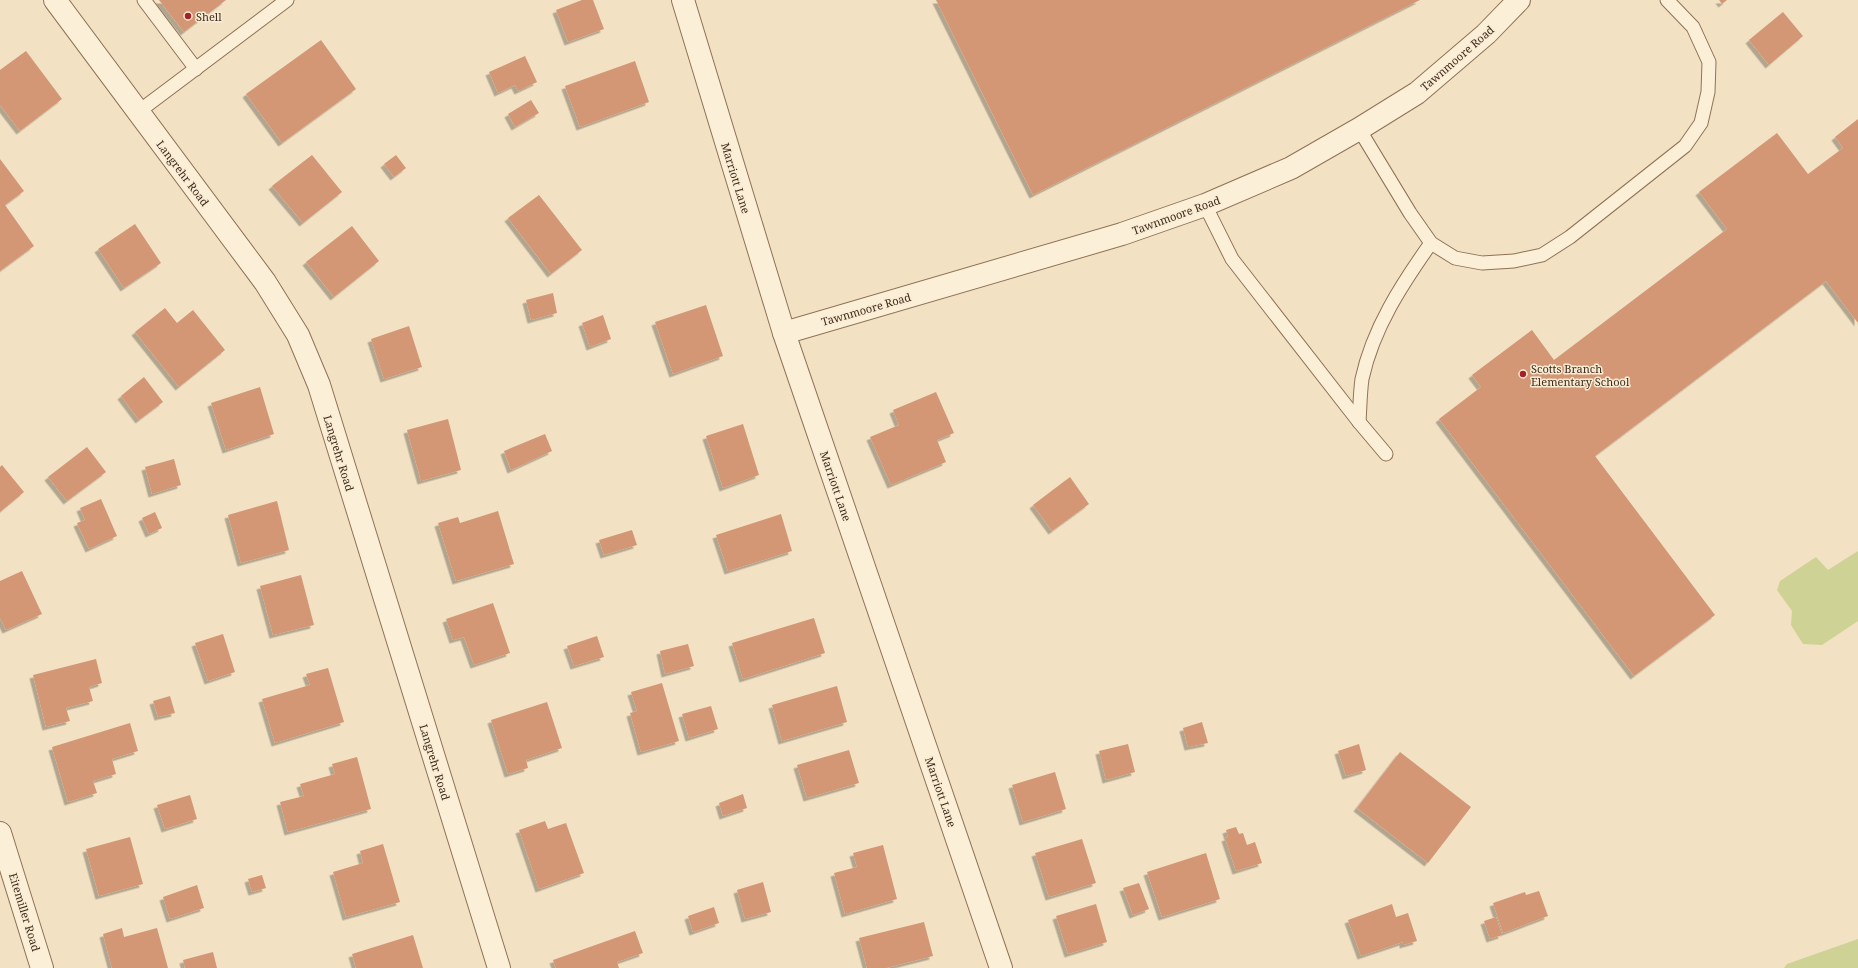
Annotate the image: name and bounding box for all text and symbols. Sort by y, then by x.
place label: Shell [196,9,222,24]
marker: Shell [183,11,193,21]
street label: Tawnmoore Road [1417,22,1497,94]
street label: Langrehr Road [153,137,213,209]
street label: Marriott Lane [718,141,754,215]
street label: Tawnmoore Road [1130,192,1222,238]
street label: Tawnmoore Road [819,289,913,329]
place label: Scotts Branch Elementary School [1531,361,1630,389]
marker: Scotts Branch Elementary School [1518,369,1528,379]
street label: Langrehr Road [320,413,358,493]
street label: Marriott Lane [817,449,855,523]
street label: Langrehr Road [416,722,454,802]
street label: Marriott Lane [922,755,960,829]
street label: Eitemiller Road [6,871,44,953]

